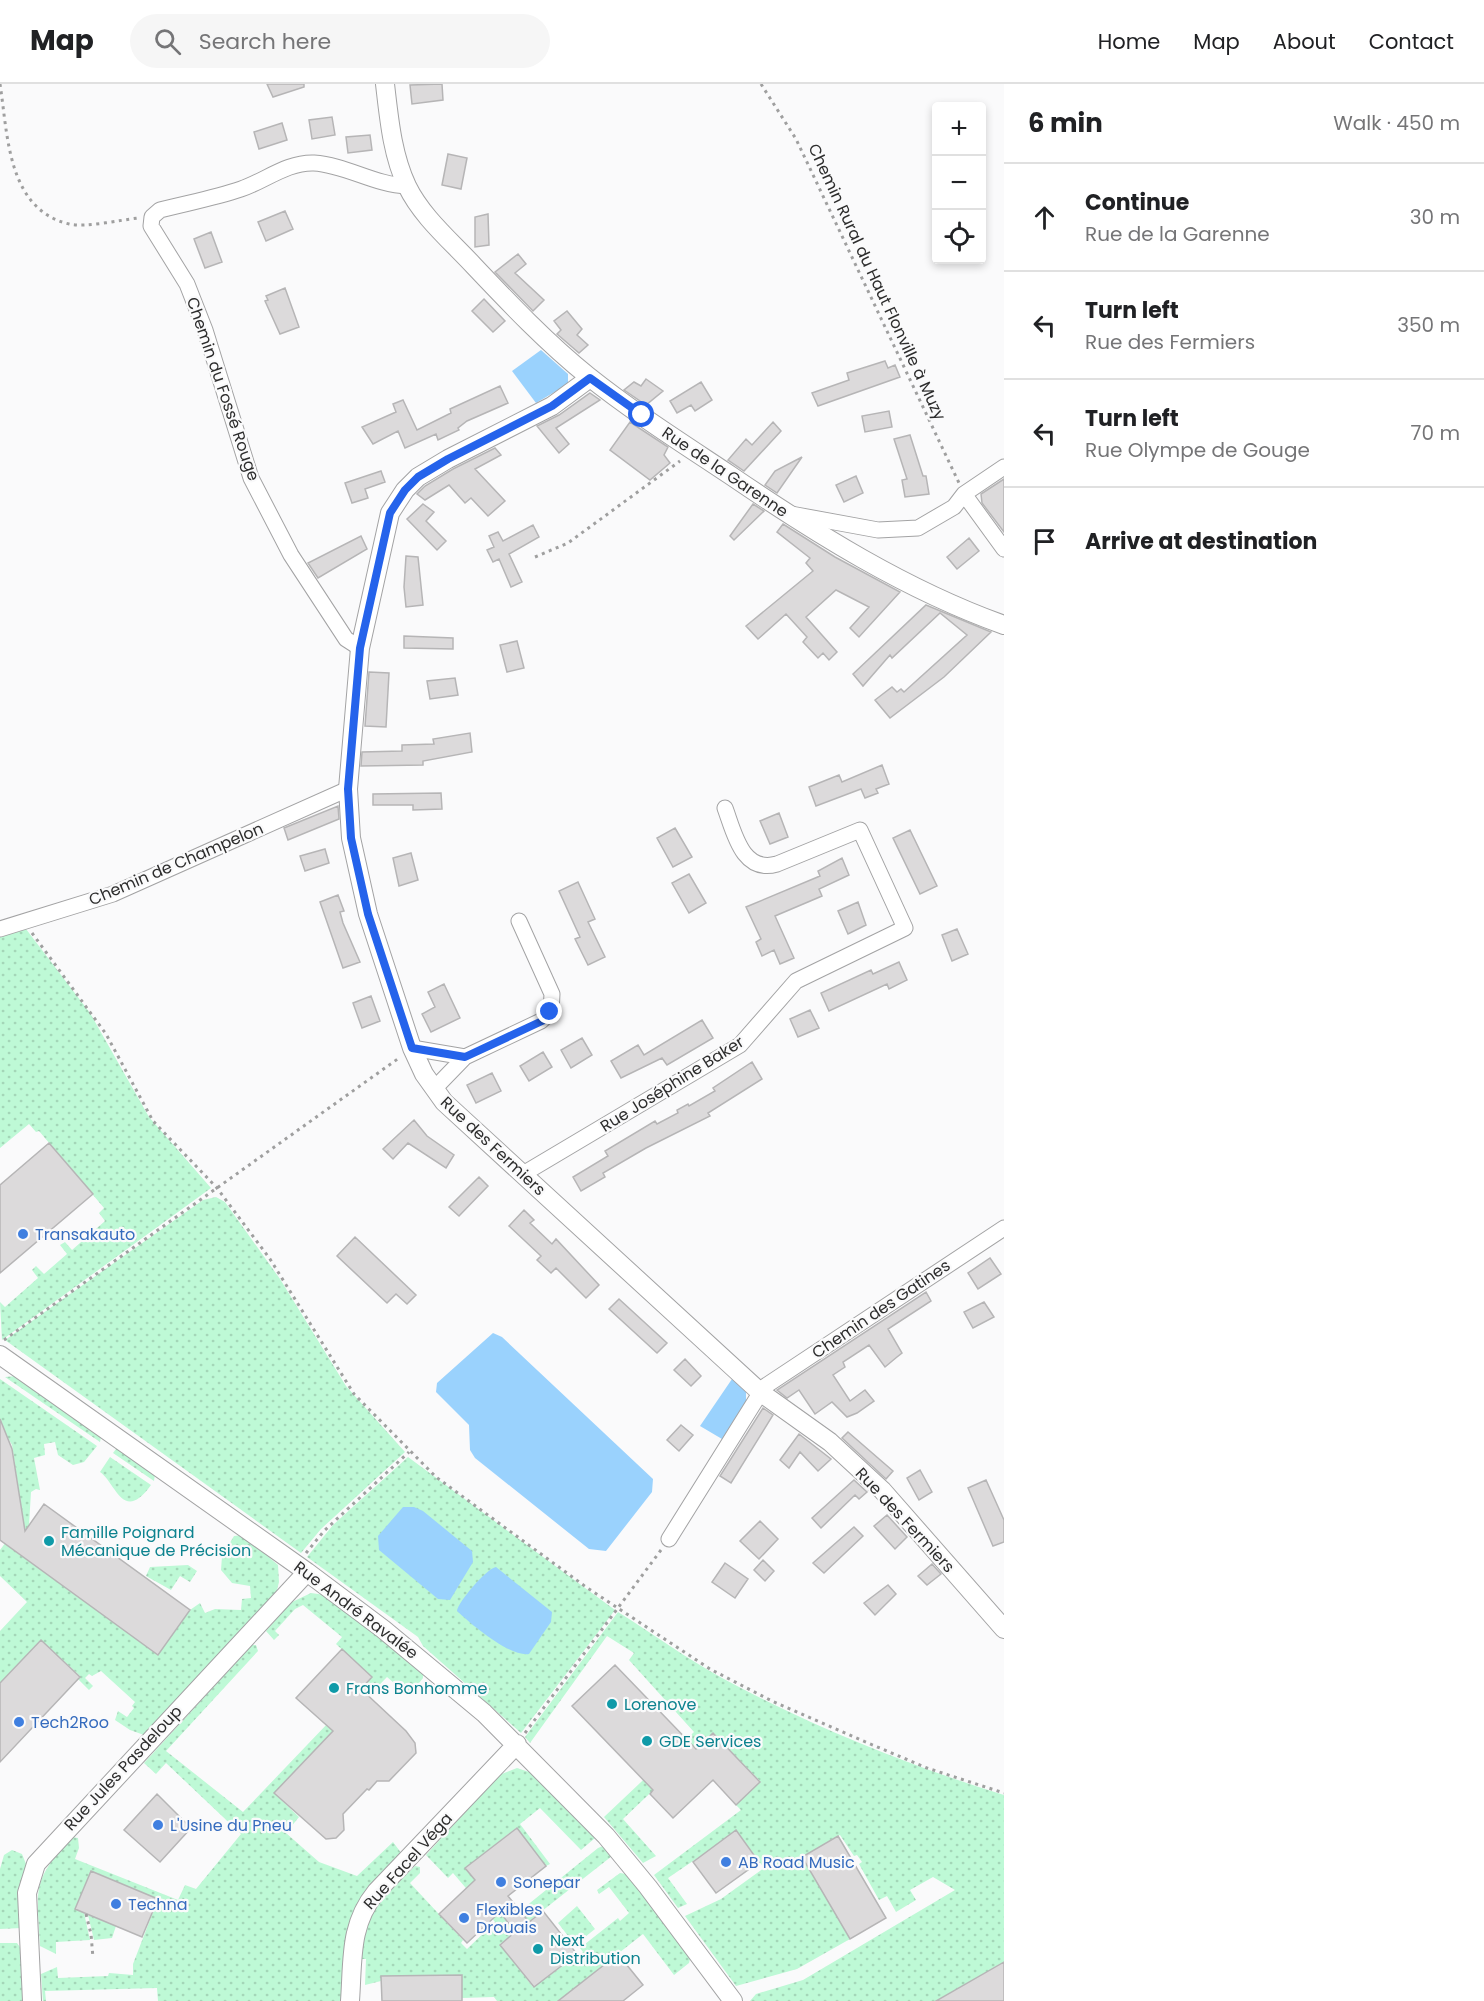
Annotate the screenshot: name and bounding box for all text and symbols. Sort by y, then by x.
search box [130,14,550,68]
text: Map [30,21,94,60]
icon: search [151,25,184,58]
text: Search here [199,26,331,57]
text: Home [1098,27,1160,56]
text: Map [1193,27,1240,56]
text: About [1273,27,1336,56]
text: Contact [1369,27,1454,56]
map controls [932,102,986,264]
button: + [932,102,986,156]
text: 6 min [1028,105,1103,141]
text: Walk · 450 m [1333,109,1460,137]
street label: Chemin Rural du Haut Flonville à Muzy [803,140,951,424]
button: − [932,156,986,210]
text: Continue [1085,187,1189,218]
icon: ahead [1028,201,1061,234]
text: 30 m [1410,203,1460,231]
button: locate [932,210,986,264]
text: Rue de la Garenne [1085,220,1270,248]
street label: Chemin du Fossé Rouge [181,294,265,484]
text: Turn left [1085,295,1179,326]
icon: left [1028,309,1061,342]
text: 350 m [1397,311,1460,339]
text: Rue des Fermiers [1085,328,1255,356]
route start [628,401,654,427]
text: Turn left [1085,403,1179,434]
icon: left [1028,417,1061,450]
text: 70 m [1411,419,1460,447]
street label: Rue de la Garenne [657,421,793,523]
text: Rue Olympe de Gouge [1085,436,1310,464]
icon: arrive [1028,525,1061,558]
text: Arrive at destination [1085,526,1317,557]
street label: Chemin de Champelon [85,817,267,911]
route end [536,998,562,1024]
street label: Rue Joséphine Baker [596,1030,748,1138]
street label: Rue des Fermiers [435,1091,551,1201]
place label: Transakauto [35,1223,135,1246]
marker: Transakauto [16,1227,30,1241]
street label: Chemin des Gatines [807,1254,955,1364]
street label: Rue des Fermiers [850,1462,960,1578]
place label: Famille Poignard Mécanique de Précision [61,1521,251,1562]
marker: Famille Poignard Mécanique de Précision [42,1534,56,1548]
street label: Rue André Ravalée [289,1556,423,1664]
place label: Frans Bonhomme [346,1677,487,1700]
marker: Frans Bonhomme [327,1681,341,1695]
place label: Lorenove [624,1693,696,1716]
marker: Lorenove [605,1697,619,1711]
street label: Rue Jules Pasdeloup [59,1700,187,1836]
place label: Tech2Roo [31,1711,109,1734]
marker: Tech2Roo [12,1715,26,1729]
place label: GDE Services [659,1730,761,1753]
marker: GDE Services [640,1734,654,1748]
street label: Rue Facel Véga [358,1808,458,1914]
place label: L'Usine du Pneu [170,1814,292,1837]
marker: L'Usine du Pneu [151,1818,165,1832]
place label: AB Road Music [738,1851,855,1874]
marker: AB Road Music [719,1855,733,1869]
place label: Sonepar [513,1871,580,1894]
marker: Sonepar [494,1875,508,1889]
place label: Techna [128,1893,188,1916]
marker: Techna [109,1897,123,1911]
place label: Flexibles Drouais [476,1898,543,1939]
marker: Flexibles Drouais [457,1911,471,1925]
place label: Next Distribution [550,1929,641,1970]
marker: Next Distribution [531,1942,545,1956]

